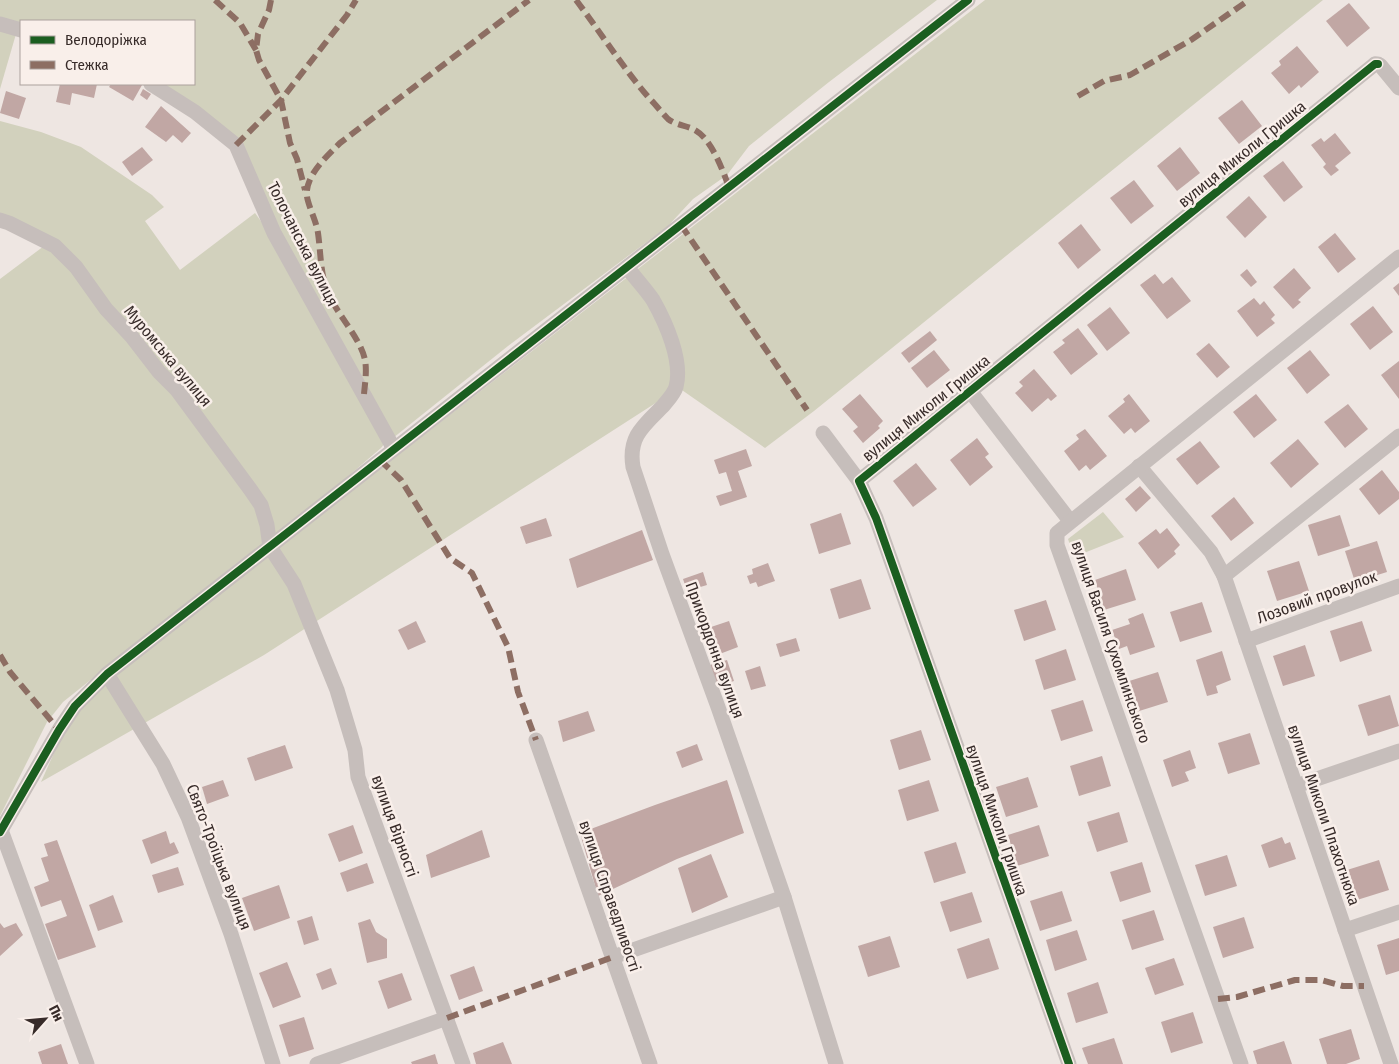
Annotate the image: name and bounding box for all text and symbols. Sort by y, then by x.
legend [20,20,195,85]
text: Велодоріжка [65,31,147,49]
text: Стежка [65,56,109,74]
street label: вулиця Миколи Гришка [1174,97,1310,211]
street label: Толочанська вулиця [263,179,343,309]
street label: Муромська вулиця [120,302,216,410]
street label: вулиця Миколи Гришка [858,351,994,465]
street label: вулиця Василя Сухомлинського [1067,538,1155,746]
street label: Лозовий провулок [1254,566,1380,628]
street label: Прикордонна вулиця [681,579,749,721]
street label: вулиця Миколи Плахотнюка [1284,722,1364,908]
street label: вулиця Миколи Гришка [962,742,1032,898]
street label: вулиця Вірності [368,772,422,880]
street label: Свято-Троїцька вулиця [182,781,256,933]
street label: вулиця Справедливості [575,818,645,974]
north arrow [20,994,70,1044]
text: Пн [45,1002,67,1024]

